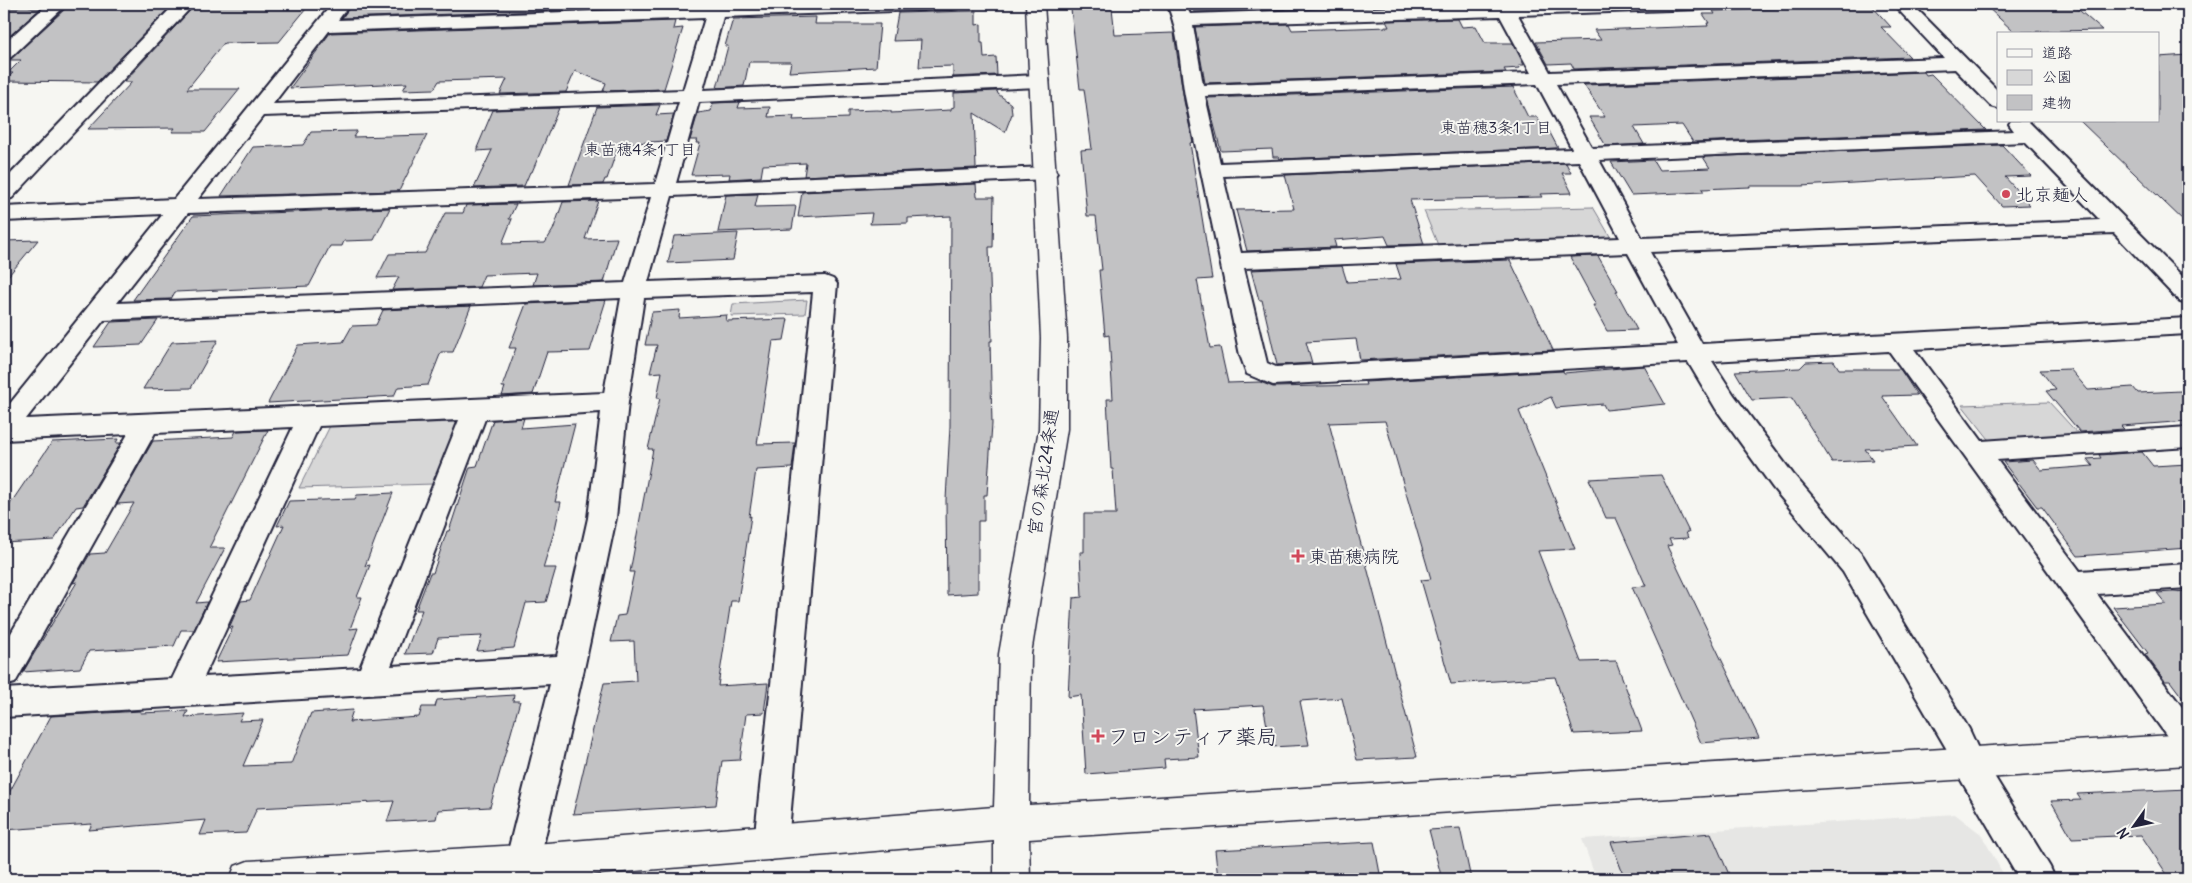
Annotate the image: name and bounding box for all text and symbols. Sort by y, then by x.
legend [1997,32,2160,122]
text: 道路 [2042,43,2072,62]
text: 公園 [2042,67,2072,86]
text: 建物 [2042,93,2072,112]
district label: 東苗穂3条1丁目 [1440,117,1552,137]
district label: 東苗穂4条1丁目 [584,139,696,159]
place label: 北京麺人 [2016,183,2088,206]
marker: 北京麺人 [2000,188,2012,200]
street label: 宮の森北24条通 [1023,407,1063,537]
place label: 東苗穂病院 [1309,545,1399,568]
marker: 東苗穂病院 [1291,549,1305,563]
place label: フロンティア薬局 [1108,723,1277,750]
marker: フロンティア薬局 [1092,730,1104,742]
north arrow [2110,800,2160,850]
text: N [2113,824,2133,842]

